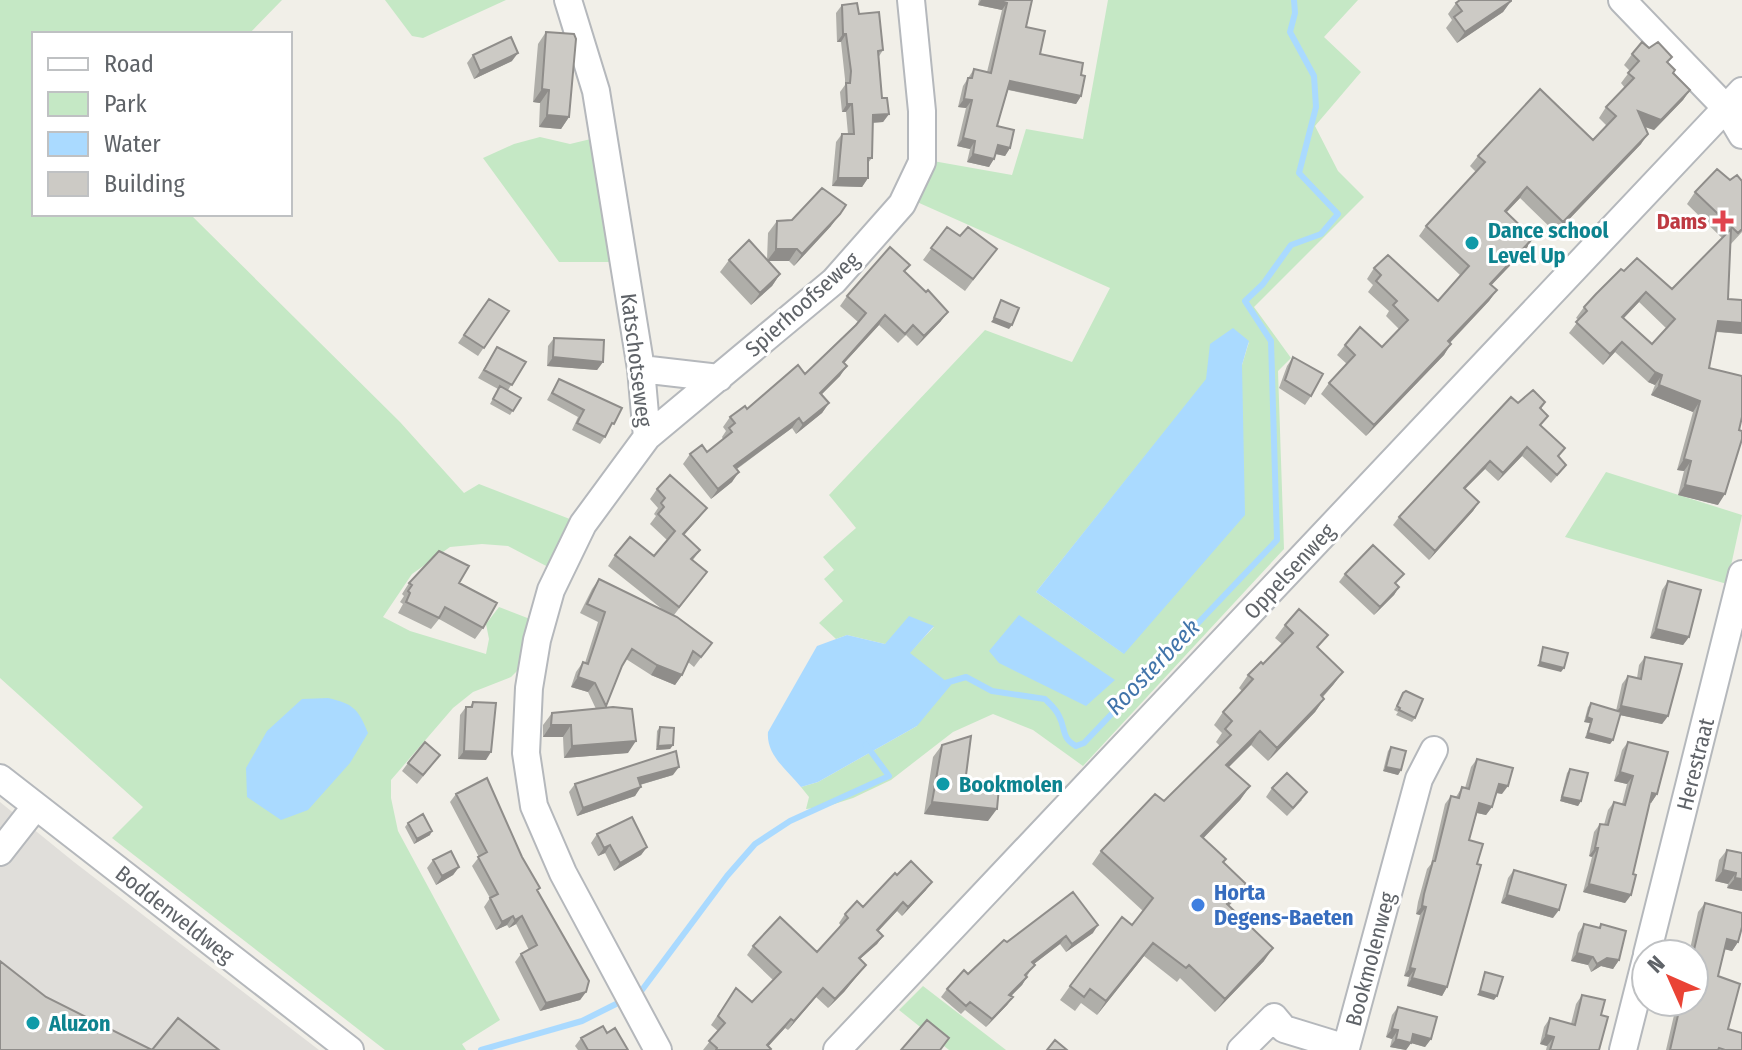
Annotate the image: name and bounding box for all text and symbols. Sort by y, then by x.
legend [32,32,292,216]
text: Road [104,50,154,78]
text: Park [104,90,147,118]
text: Water [104,130,161,158]
text: Building [104,170,186,198]
place label: Dams [1657,208,1707,235]
marker: Dams [1714,212,1732,230]
place label: Dance school Level Up [1488,217,1609,269]
marker: Dance school Level Up [1463,234,1481,252]
street label: Spierhoofseweg [740,246,865,363]
street label: Katschotseweg [615,292,658,429]
street label: Oppelsenweg [1238,517,1341,625]
water label: Roosterbeek [1101,613,1206,721]
street label: Herestraat [1671,714,1720,813]
place label: Bookmolen [959,771,1063,798]
marker: Bookmolen [934,775,952,793]
street label: Boddenveldweg [110,860,240,970]
place label: Horta Degens-Baeten [1214,879,1353,931]
street label: Bookmolenweg [1340,888,1402,1029]
marker: Horta Degens-Baeten [1189,896,1207,914]
north arrow [1630,938,1710,1018]
text: N [1642,950,1670,978]
place label: Aluzon [48,1010,111,1037]
marker: Aluzon [24,1014,42,1032]

